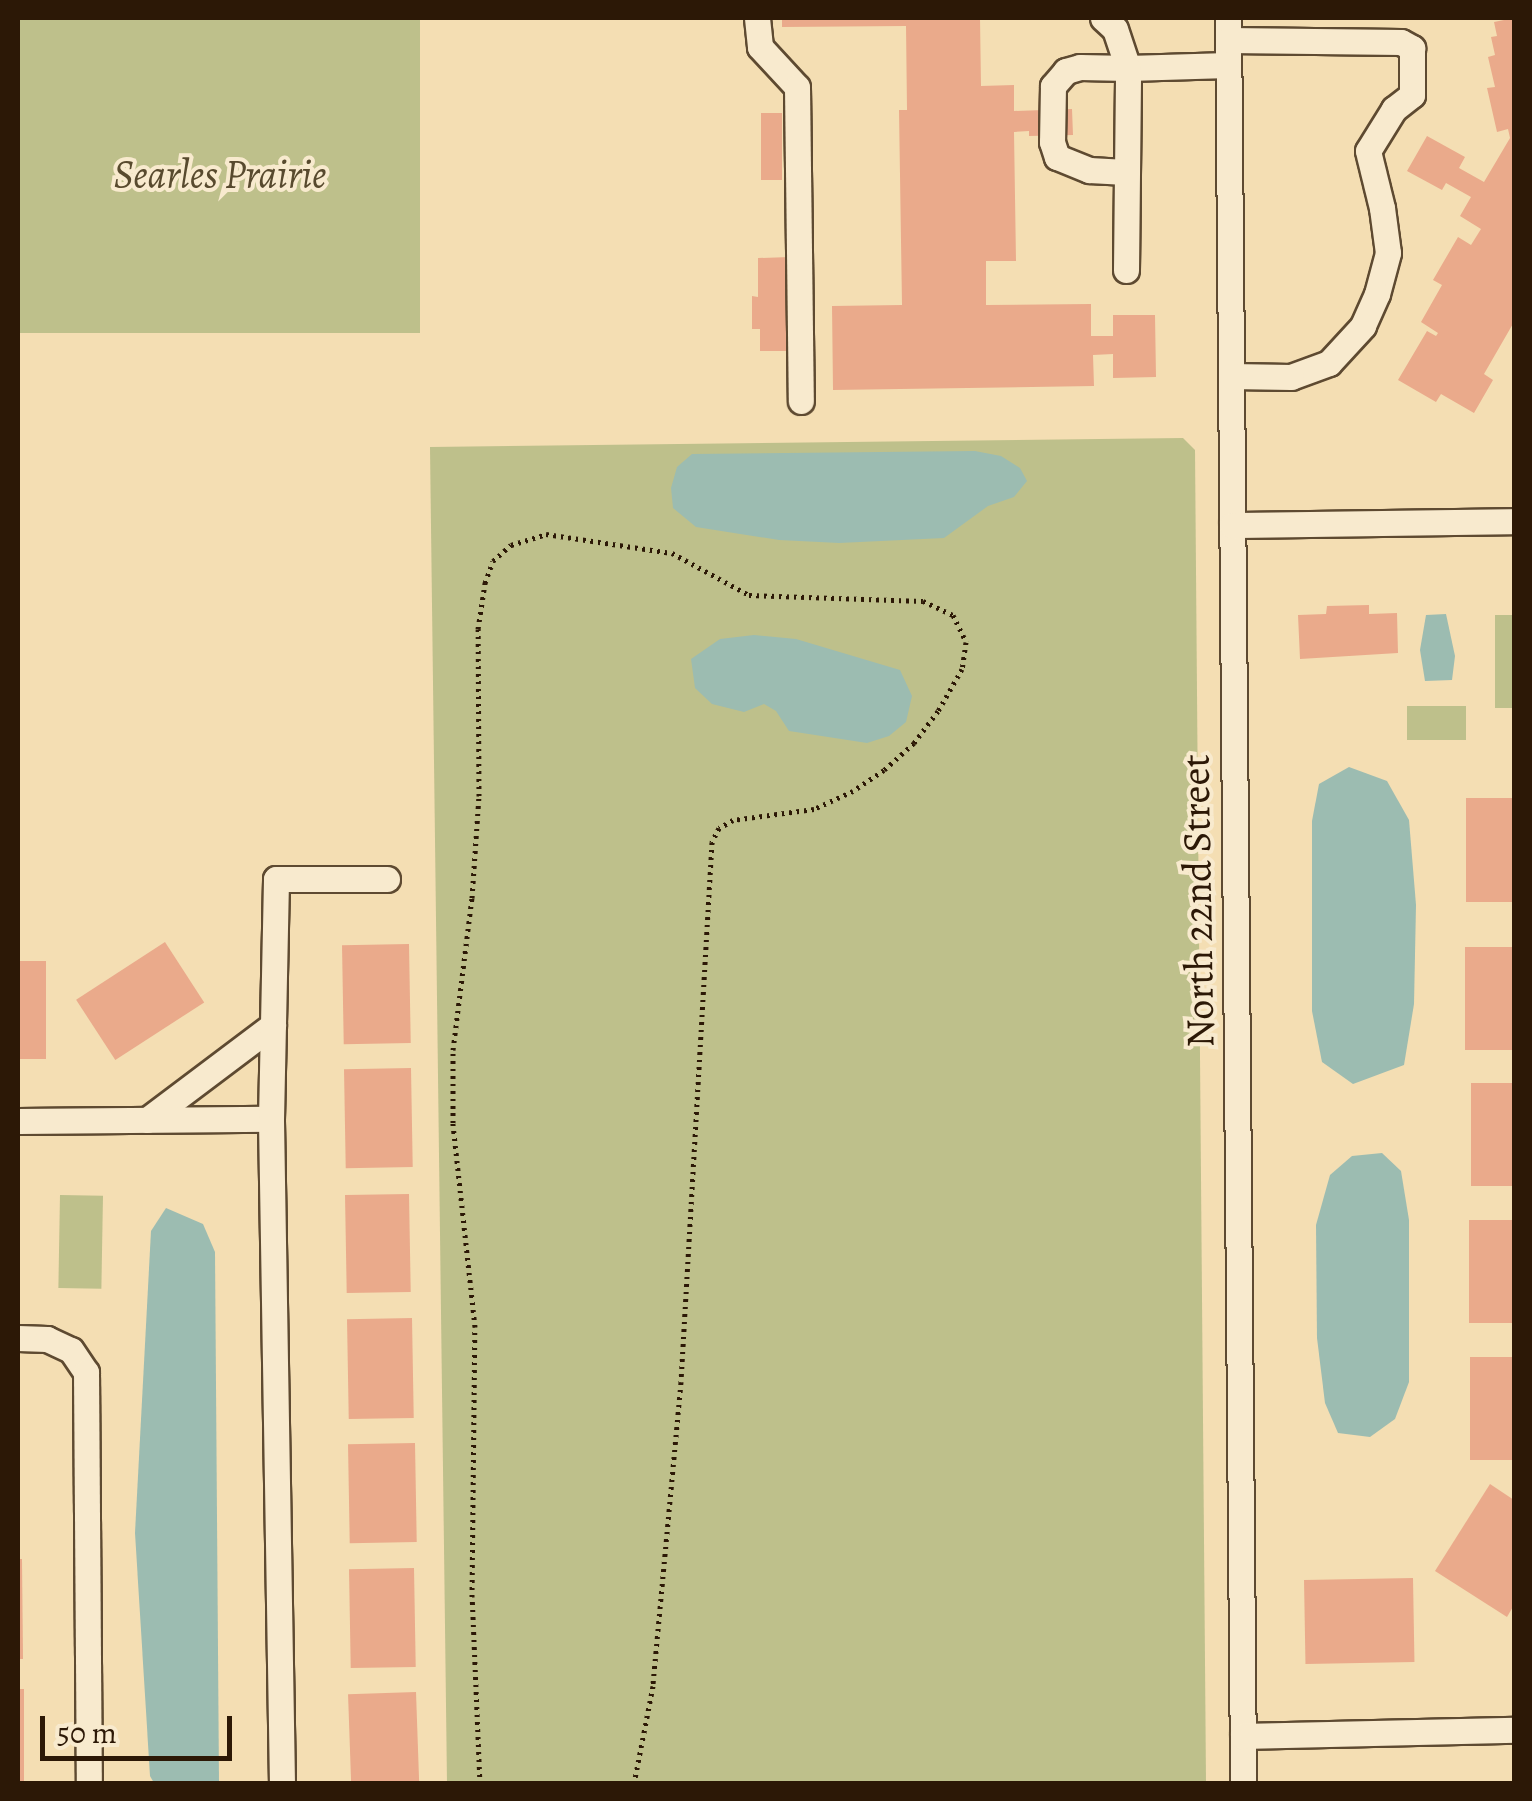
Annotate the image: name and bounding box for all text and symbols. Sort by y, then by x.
park label: Searles Prairie [114,151,326,199]
street label: North 22nd Street [1171,754,1225,1048]
scale bar [45,1696,238,1758]
text: 50 m [57,1713,117,1753]

